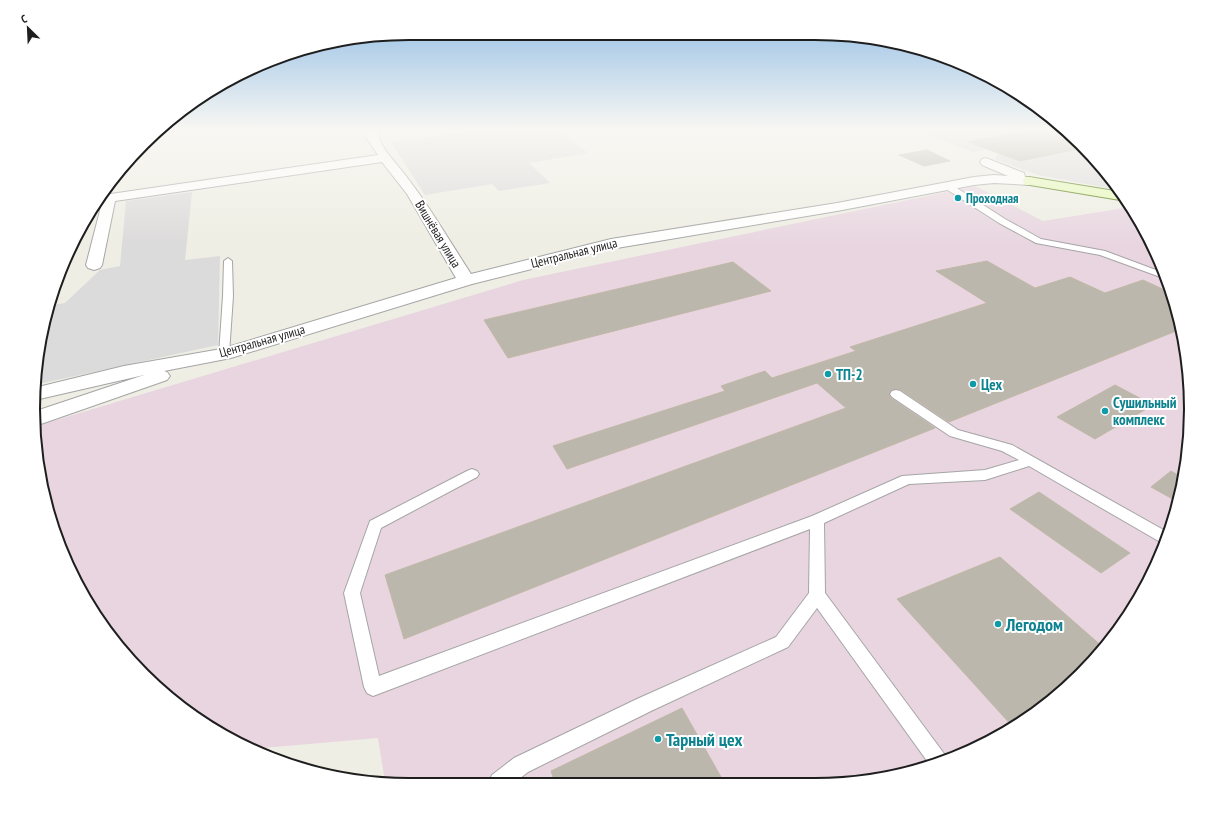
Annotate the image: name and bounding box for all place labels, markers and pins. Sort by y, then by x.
place label: Проходная [966,190,1019,207]
marker: Проходная [953,193,963,203]
place label: ТП-2 [836,365,863,384]
marker: ТП-2 [823,369,833,379]
place label: Цех [981,375,1003,394]
marker: Цех [968,379,978,389]
place label: Сушильный комплекс [1113,393,1177,429]
marker: Сушильный комплекс [1100,406,1110,416]
place label: Легодом [1005,613,1063,636]
marker: Легодом [993,619,1003,629]
place label: Тарный цех [666,728,743,751]
marker: Тарный цех [653,734,663,744]

